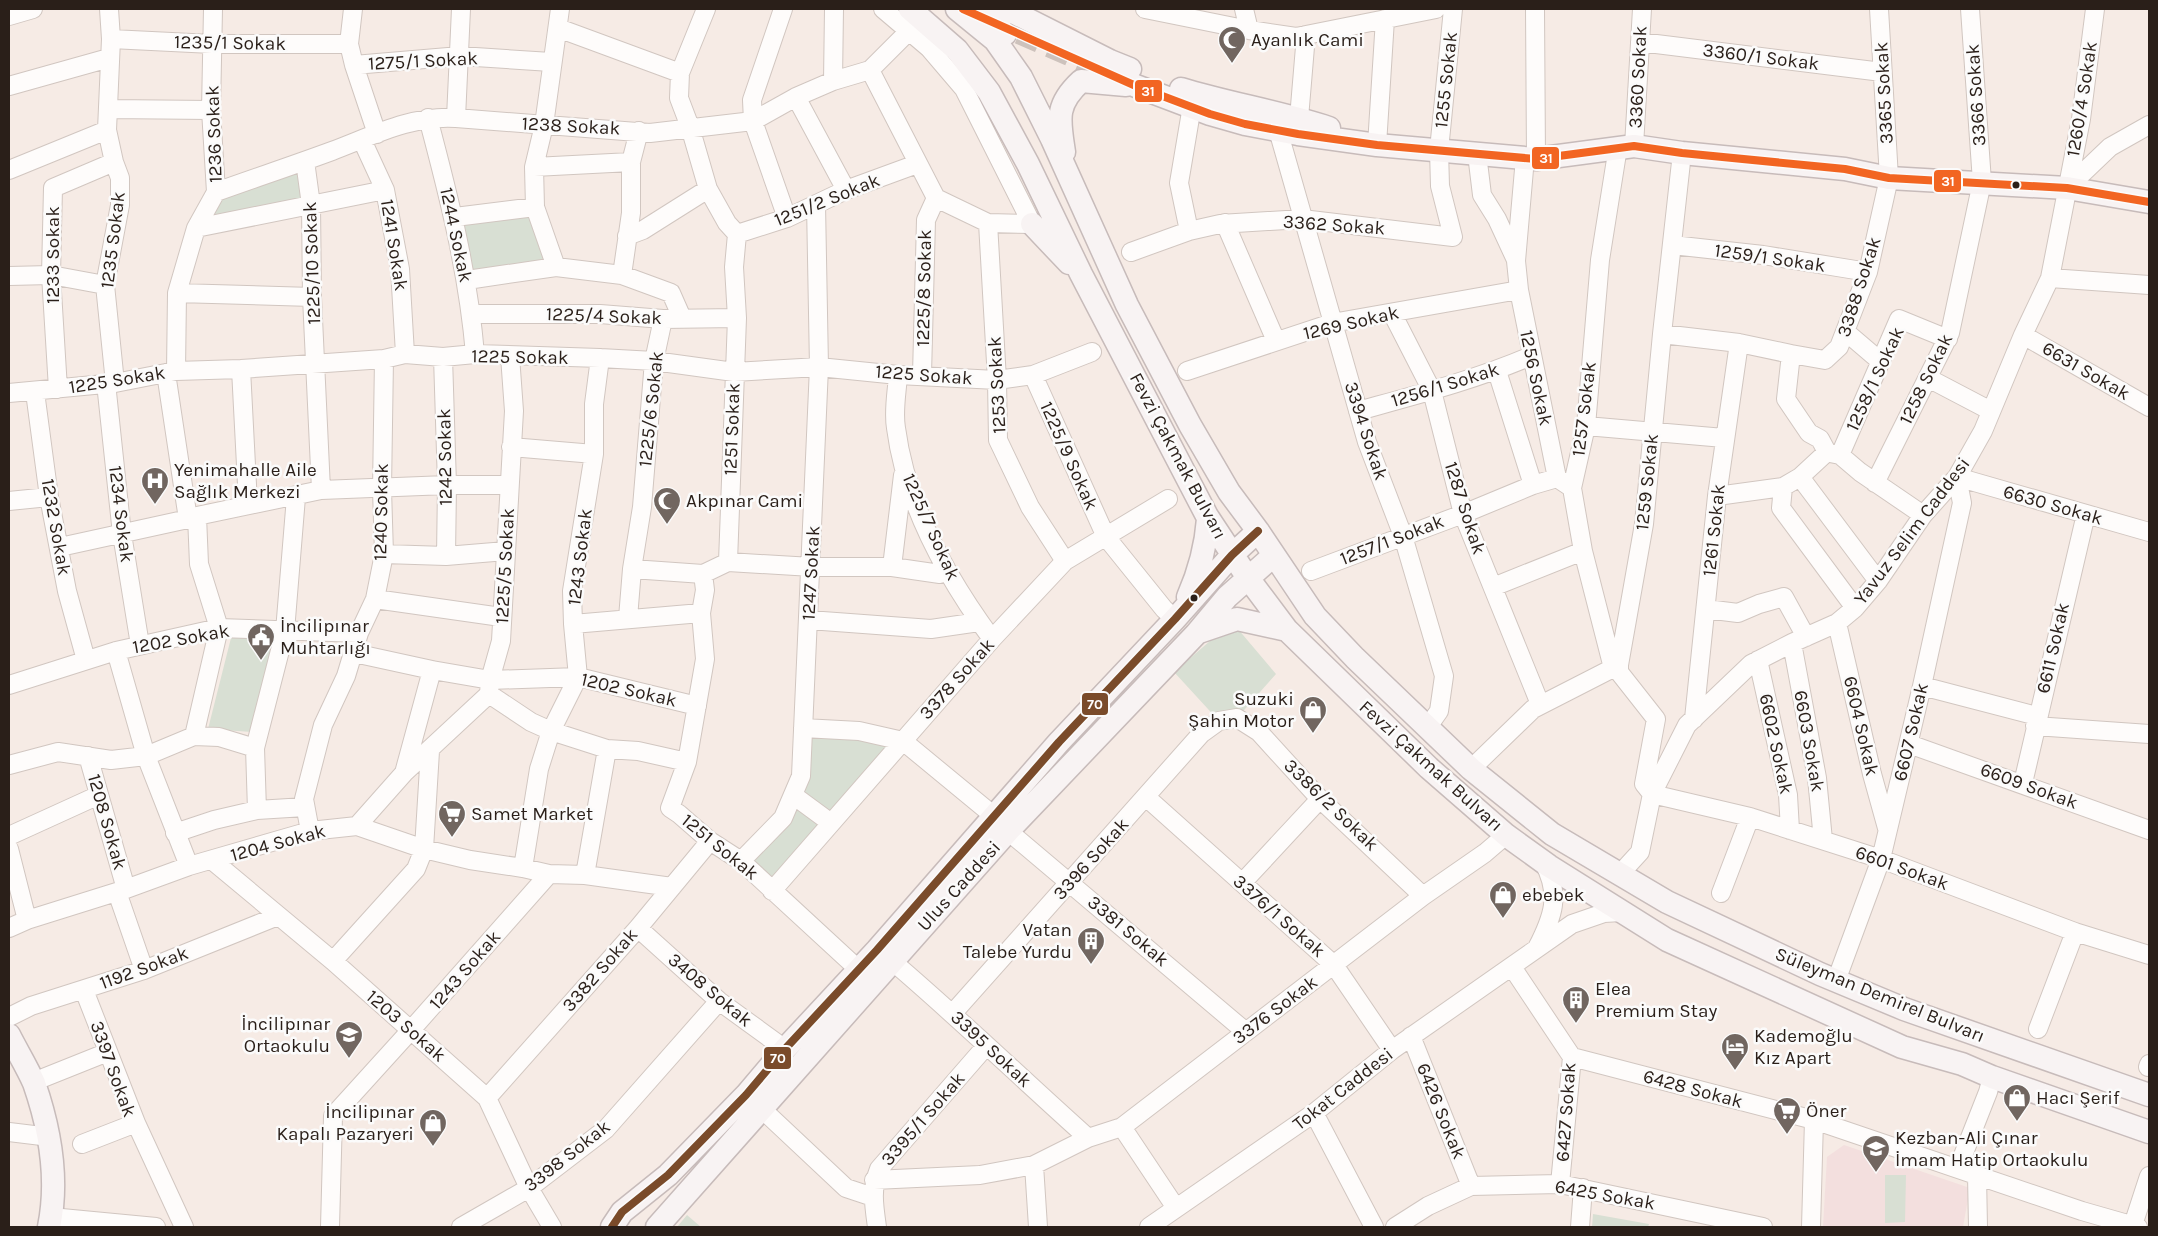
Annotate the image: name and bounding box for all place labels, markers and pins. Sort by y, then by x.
mosque icon: Ayanlık Cami [1217,25,1247,64]
place label: Ayanlık Cami [1251,29,1364,51]
unlabelled marker [2011,180,2021,190]
place label: Yenimahalle Aile Sağlık Merkezi [174,459,317,503]
hospital icon: Yenimahalle Aile Sağlık Merkezi [140,466,170,505]
mosque icon: Akpınar Cami [652,486,682,525]
place label: Akpınar Cami [686,490,803,512]
unlabelled marker [1189,593,1199,603]
place label: İncilipınar Muhtarlığı [280,615,371,659]
public building icon: İncilipınar Muhtarlığı [246,622,276,661]
place label: Suzuki Şahin Motor [1188,688,1294,732]
shop icon: Suzuki Şahin Motor [1298,695,1328,734]
supermarket icon: Samet Market [437,799,467,838]
place label: Samet Market [471,803,593,825]
shop icon: ebebek [1488,880,1518,919]
place label: ebebek [1522,884,1585,906]
place label: Vatan Talebe Yurdu [963,919,1072,963]
building icon: Vatan Talebe Yurdu [1076,926,1106,965]
place label: Elea Premium Stay [1595,978,1717,1022]
building icon: Elea Premium Stay [1561,985,1591,1024]
place label: İncilipınar Ortaokulu [241,1013,330,1057]
school or university icon: İncilipınar Ortaokulu [334,1020,364,1059]
place label: Kademoğlu Kız Apart [1754,1025,1853,1069]
hotel icon: Kademoğlu Kız Apart [1720,1032,1750,1071]
shop icon: Hacı Şerif [2002,1083,2032,1122]
place label: Hacı Şerif [2036,1087,2120,1109]
supermarket icon: Öner [1772,1096,1802,1135]
place label: Öner [1806,1100,1846,1122]
place label: İncilipınar Kapalı Pazaryeri [276,1101,414,1145]
shop icon: İncilipınar Kapalı Pazaryeri [418,1108,448,1147]
place label: Kezban-Ali Çınar İmam Hatip Ortaokulu [1895,1127,2089,1171]
school or university icon: Kezban-Ali Çınar İmam Hatip Ortaokulu [1861,1134,1891,1173]

